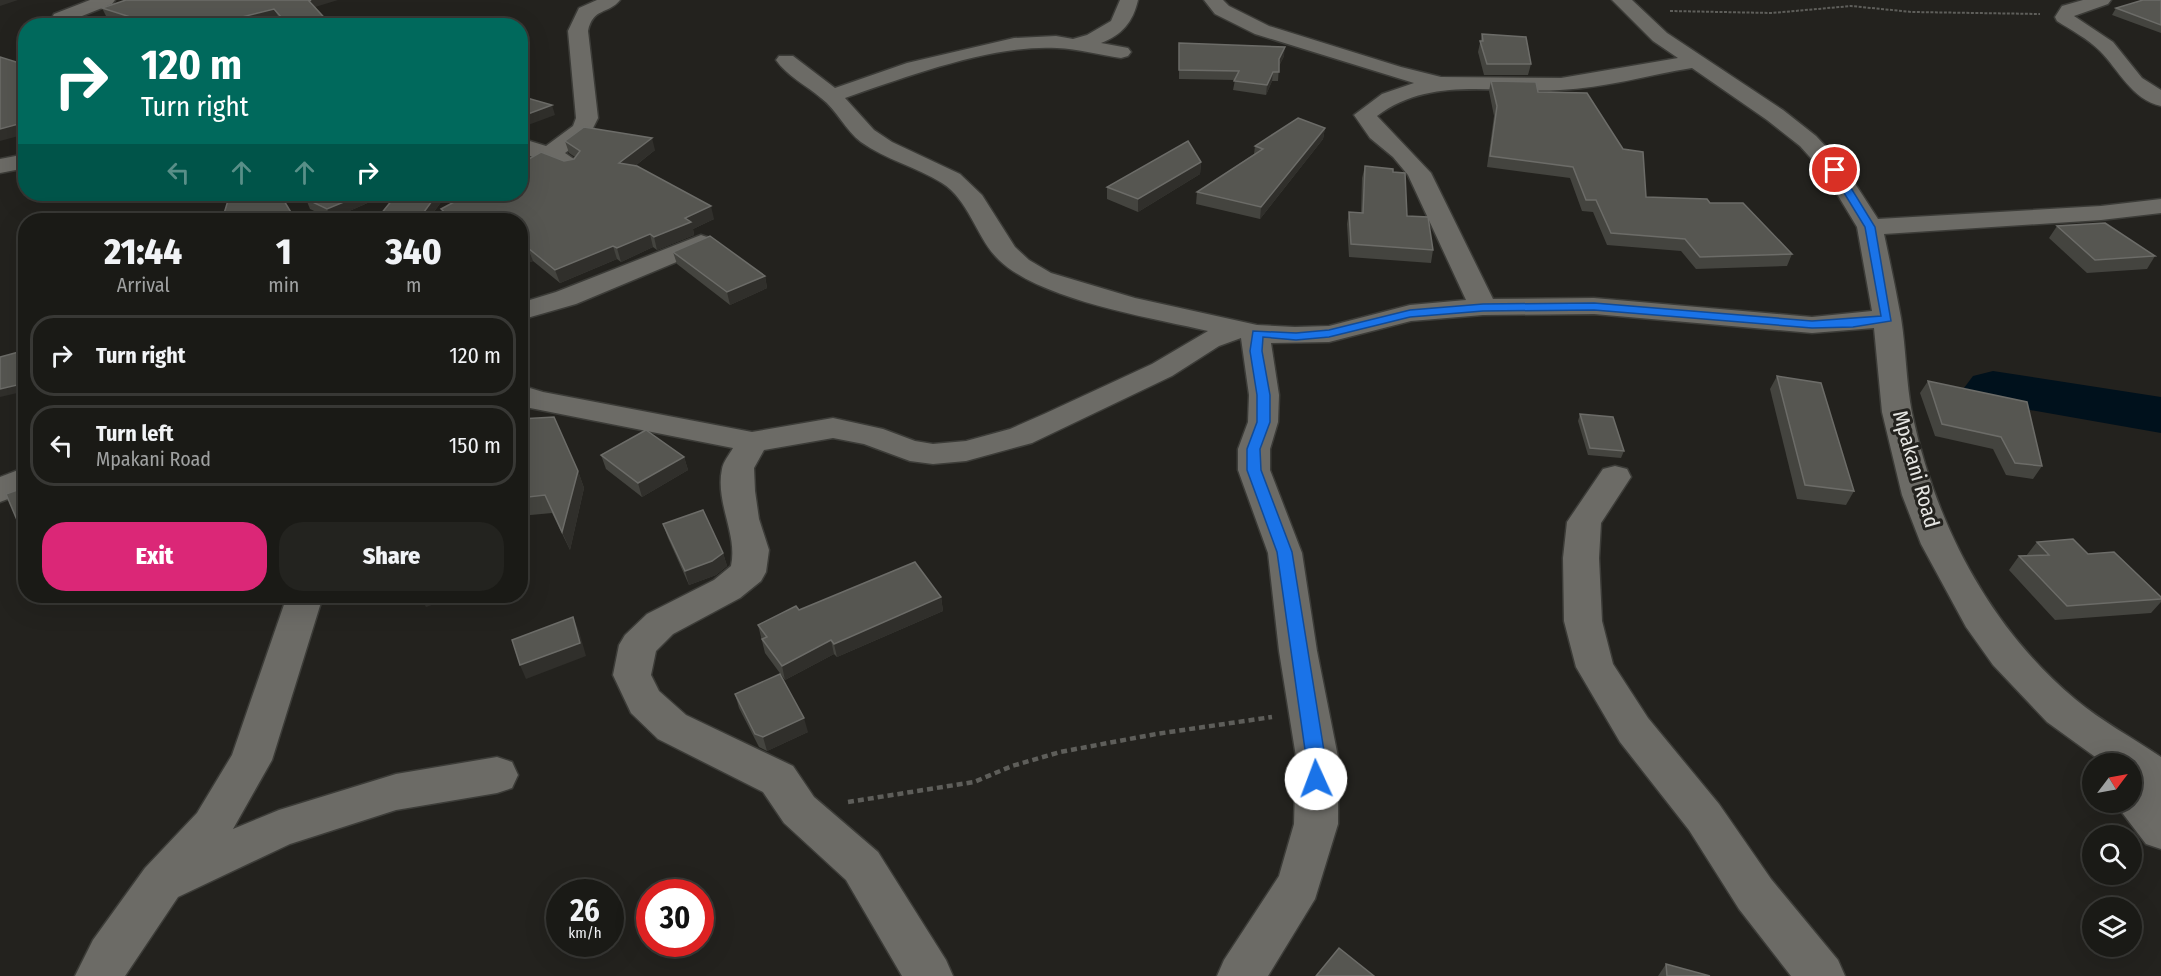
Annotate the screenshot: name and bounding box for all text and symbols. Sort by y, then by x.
text: 120 m [141,40,242,90]
icon: right [42,42,120,120]
text: Turn right [141,91,249,123]
pin [1809,144,1860,195]
icon: arrive [1818,153,1851,186]
icon: left [162,156,195,189]
icon: ahead [225,156,258,189]
icon: ahead [288,156,321,189]
icon: right [351,156,384,189]
text: 21:44 [104,230,182,274]
text: 1 [276,230,292,274]
text: 340 [386,230,442,274]
text: Arrival [117,273,170,297]
text: min [268,273,299,297]
text: m [406,273,421,297]
icon: right [45,339,78,372]
text: Turn right [96,342,185,369]
text: 120 m [449,342,501,369]
street label: Mpakani Road [1887,407,1945,531]
text: Turn left [96,420,174,447]
icon: left [45,429,78,462]
text: 150 m [449,432,501,459]
text: Mpakani Road [96,447,211,471]
button: Exit [42,522,267,591]
button: Share [279,522,504,591]
position arrow [1284,747,1348,811]
north arrow [2082,753,2142,813]
map controls [2082,753,2142,957]
button: search [2082,825,2142,885]
speed limit sign: 30 [636,879,714,957]
text: 26 [570,893,600,929]
button: layers [2082,897,2142,957]
text: km/h [568,924,602,942]

